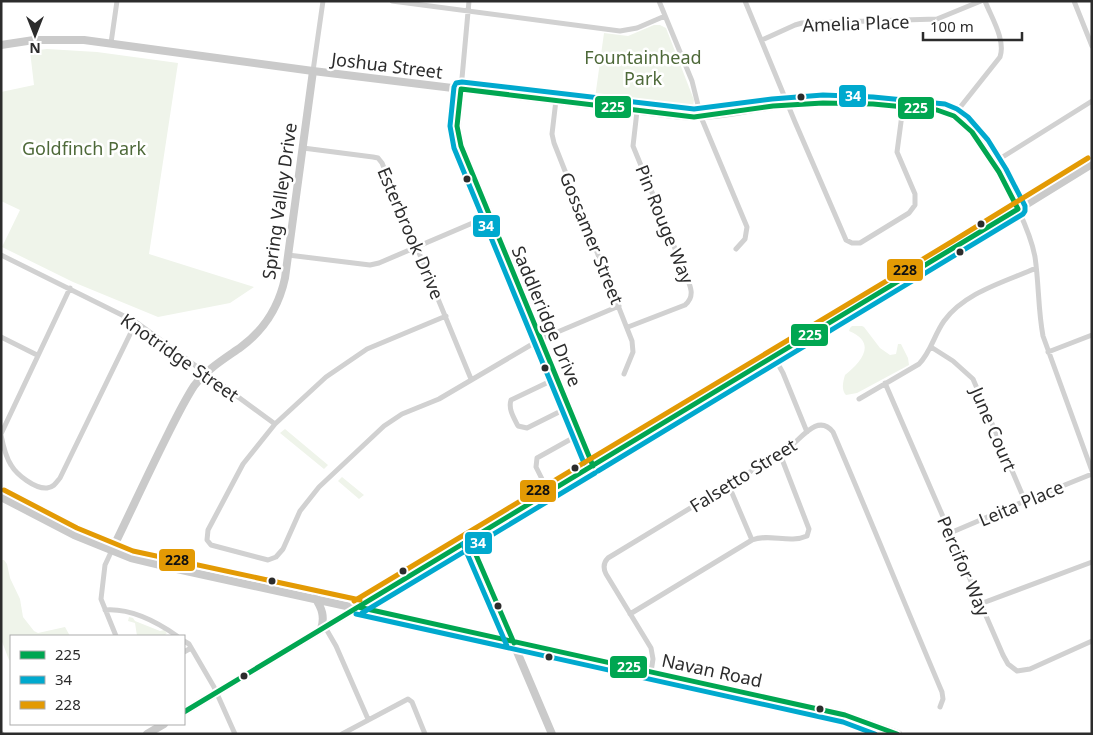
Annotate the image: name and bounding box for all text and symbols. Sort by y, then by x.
street label: Amelia Place [802,9,910,37]
north arrow [10,10,60,60]
scale bar [923,10,1022,42]
text: 100 m [930,16,974,36]
text: N [29,39,41,58]
park label: Fountainhead Park [584,45,702,90]
street label: Joshua Street [328,46,444,84]
line badge: 34 [838,84,867,108]
text: 34 [845,86,861,105]
unlabelled marker [796,92,806,102]
line badge: 225 [594,95,632,119]
line badge: 225 [897,96,935,120]
text: 225 [601,97,625,116]
text: 225 [904,98,928,117]
street label: Spring Valley Drive [256,121,302,281]
park label: Goldfinch Park [22,136,146,160]
street label: Pin Rouge Way [630,161,700,288]
street label: Esterbrook Drive [372,163,450,303]
street label: Gossamer Street [555,168,630,308]
unlabelled marker [462,174,472,184]
line badge: 34 [472,214,501,238]
text: 34 [478,216,494,235]
unlabelled marker [976,219,986,229]
street label: Saddleridge Drive [507,242,587,390]
unlabelled marker [955,247,965,257]
line badge: 228 [886,258,924,282]
text: 228 [893,260,917,279]
street label: Knotridge Street [116,307,244,407]
line badge: 225 [790,323,829,347]
text: 225 [798,325,822,344]
unlabelled marker [540,363,550,373]
street label: June Court [965,381,1023,475]
street label: Falsetto Street [685,432,801,517]
unlabelled marker [570,463,580,473]
street label: Leita Place [975,474,1067,532]
line badge: 228 [519,479,557,503]
text: 228 [526,480,550,499]
street label: Percifor Way [932,512,996,620]
line badge: 34 [464,531,493,555]
text: 34 [470,533,486,552]
line badge: 228 [158,548,196,572]
text: 228 [165,550,189,569]
unlabelled marker [398,566,408,576]
unlabelled marker [267,576,277,586]
unlabelled marker [493,601,503,611]
legend [10,635,185,725]
text: 225 [55,644,81,664]
street label: Navan Road [660,648,764,692]
unlabelled marker [544,652,554,662]
line badge: 225 [609,655,648,679]
text: 225 [617,657,641,676]
text: 34 [55,669,73,689]
unlabelled marker [239,671,249,681]
text: 228 [55,694,81,714]
unlabelled marker [815,704,825,714]

